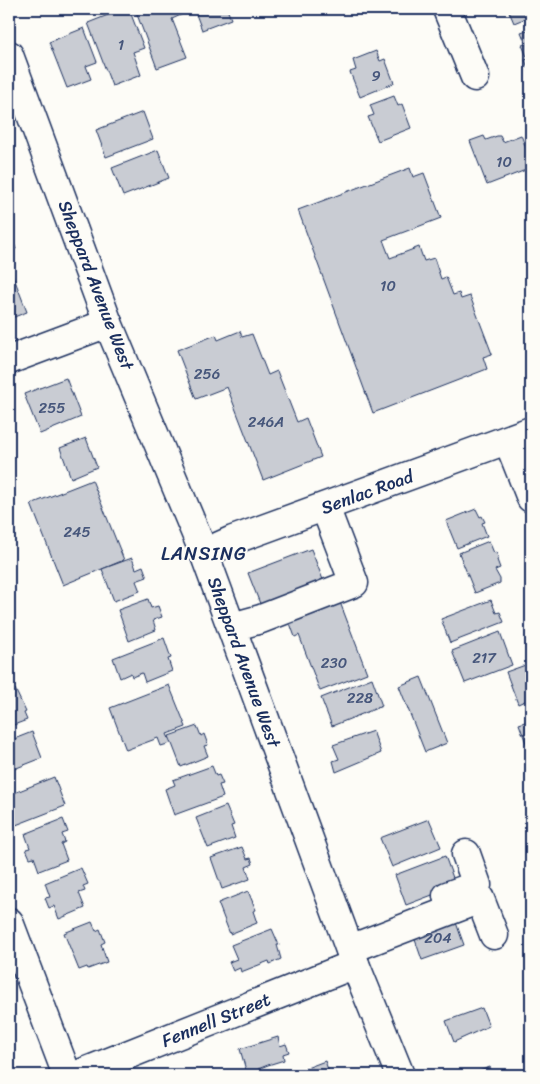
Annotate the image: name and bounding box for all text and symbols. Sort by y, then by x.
house number: 1 [118,32,124,58]
house number: 9 [371,63,381,89]
house number: 10 [496,149,512,175]
street label: Sheppard Avenue West [49,195,143,375]
house number: 10 [380,273,396,299]
house number: 256 [194,361,220,387]
house number: 255 [39,395,66,421]
house number: 246A [248,409,284,435]
street label: Senlac Road [316,460,419,524]
house number: 245 [63,519,91,545]
district label: LANSING [161,537,247,570]
street label: Sheppard Avenue West [198,572,290,753]
house number: 217 [472,645,497,671]
house number: 230 [321,650,347,676]
house number: 228 [347,685,373,711]
house number: 204 [424,925,452,951]
street label: Fennell Street [156,983,276,1056]

